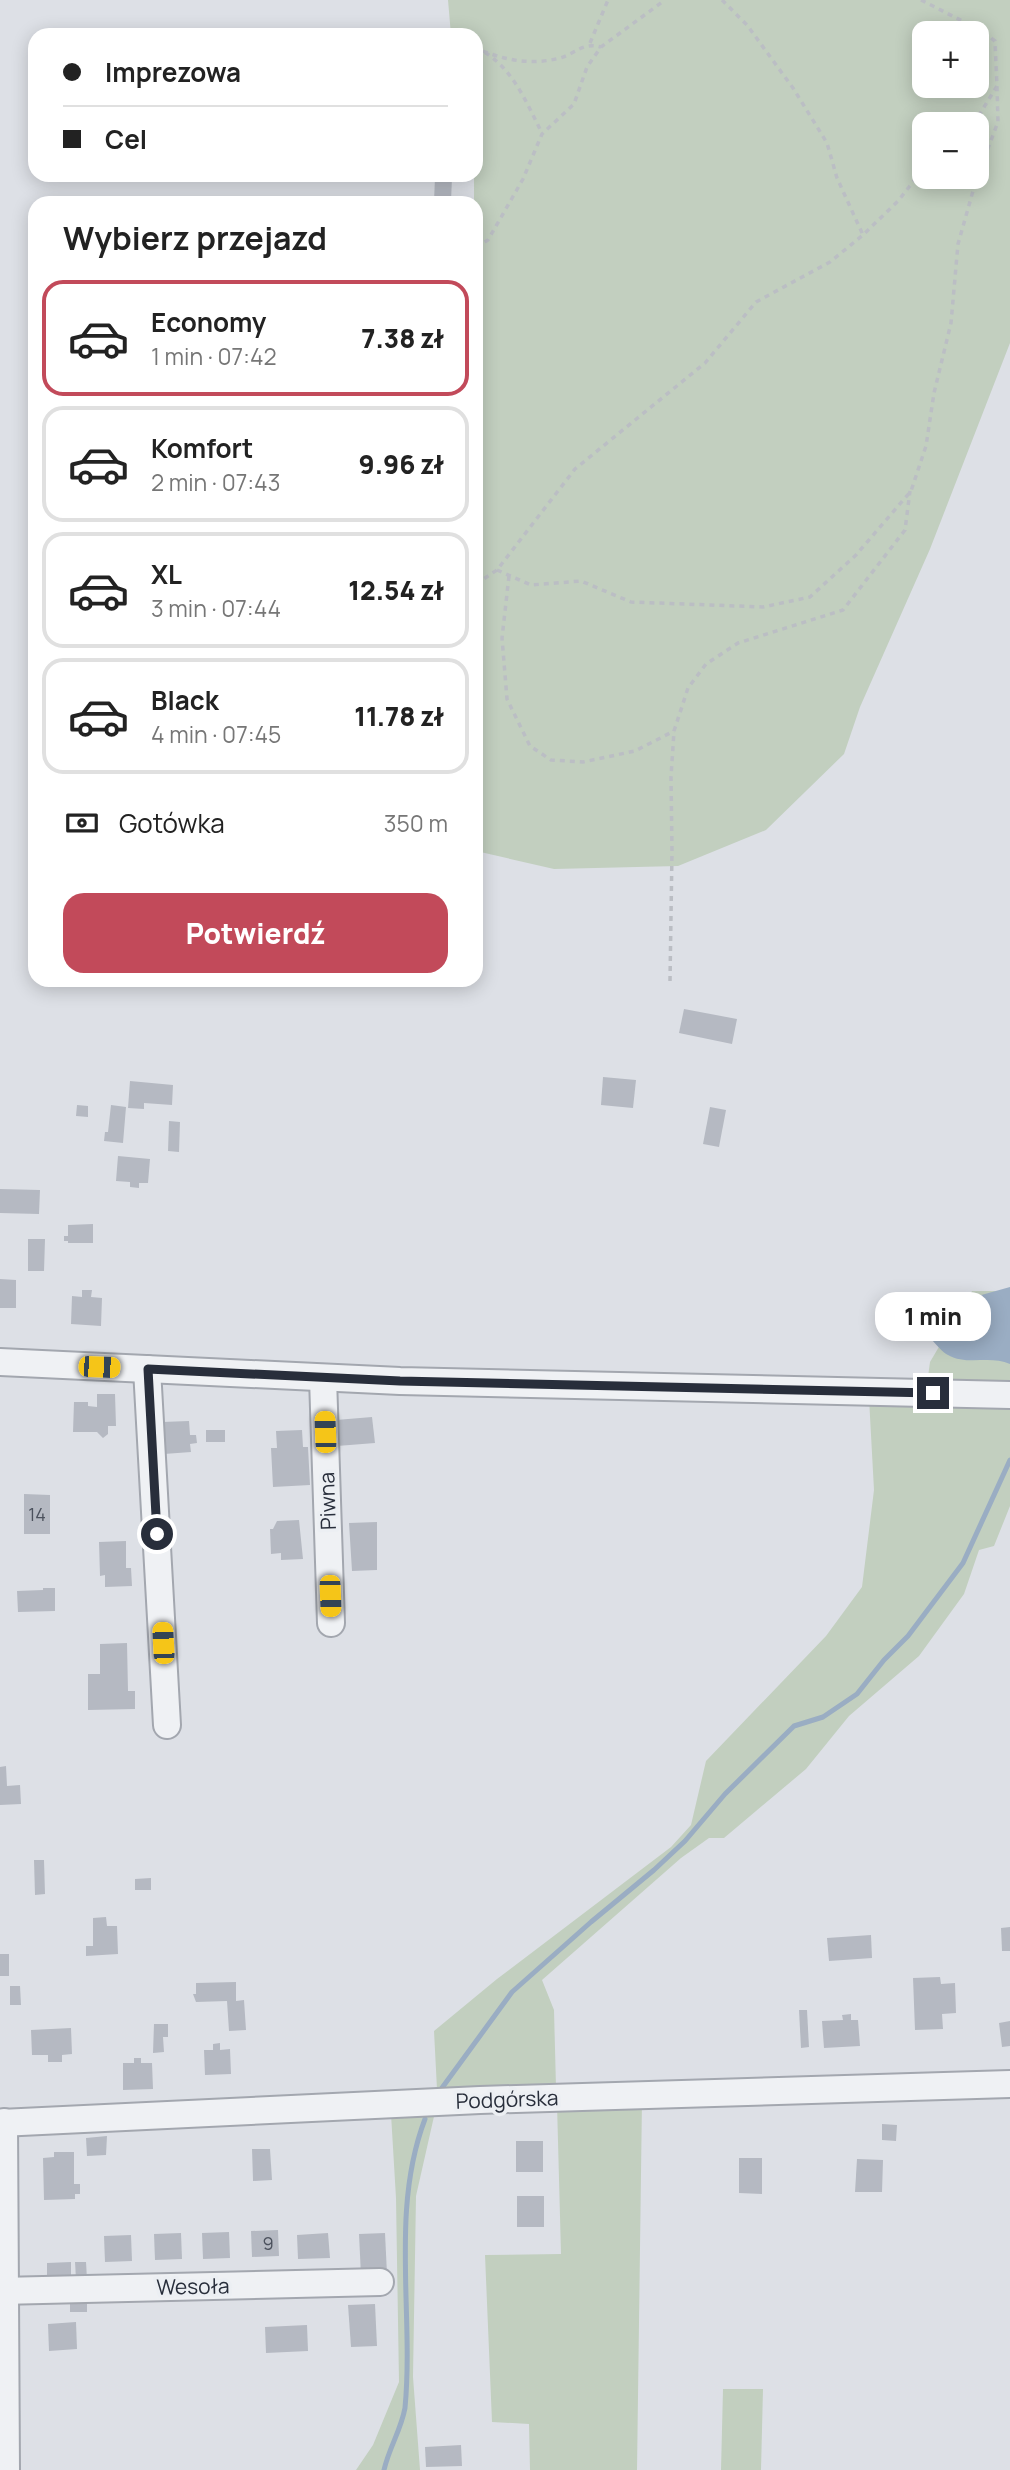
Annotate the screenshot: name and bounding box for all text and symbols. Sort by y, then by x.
map controls [912,21,989,189]
button: + [912,21,989,98]
text: Imprezowa [105,54,241,90]
button: − [912,112,989,189]
text: Cel [105,121,147,157]
text: Wybierz przejazd [63,216,327,260]
text: Economy [151,304,266,340]
icon: car [67,307,130,370]
text: 7.38 zł [361,320,444,356]
text: 1 min · 07:42 [151,340,277,372]
text: Komfort [151,430,253,466]
icon: car [67,433,130,496]
text: 9.96 zł [359,446,444,482]
text: 2 min · 07:43 [151,466,280,498]
text: XL [151,556,182,592]
icon: car [67,559,130,622]
text: 12.54 zł [348,572,444,608]
text: 3 min · 07:44 [151,592,281,624]
text: Black [151,682,219,718]
icon: car [67,685,130,748]
text: 11.78 zł [354,698,444,734]
text: 4 min · 07:45 [151,718,281,750]
icon: cash [63,804,101,842]
text: Gotówka [119,805,225,841]
text: 350 m [384,807,448,839]
button: Potwierdź [63,893,448,973]
callout: 1 min [875,1292,991,1340]
text: 1 min [904,1300,962,1332]
car [78,1356,121,1378]
route end [917,1377,949,1409]
car [314,1411,337,1453]
street label: Piwna [312,1472,342,1530]
house number: 14 [28,1502,46,1526]
route start [141,1518,173,1550]
car [319,1575,342,1617]
car [152,1621,175,1665]
street label: Podgórska [455,2083,559,2115]
house number: 9 [262,2231,274,2255]
street label: Wesoła [156,2271,230,2301]

